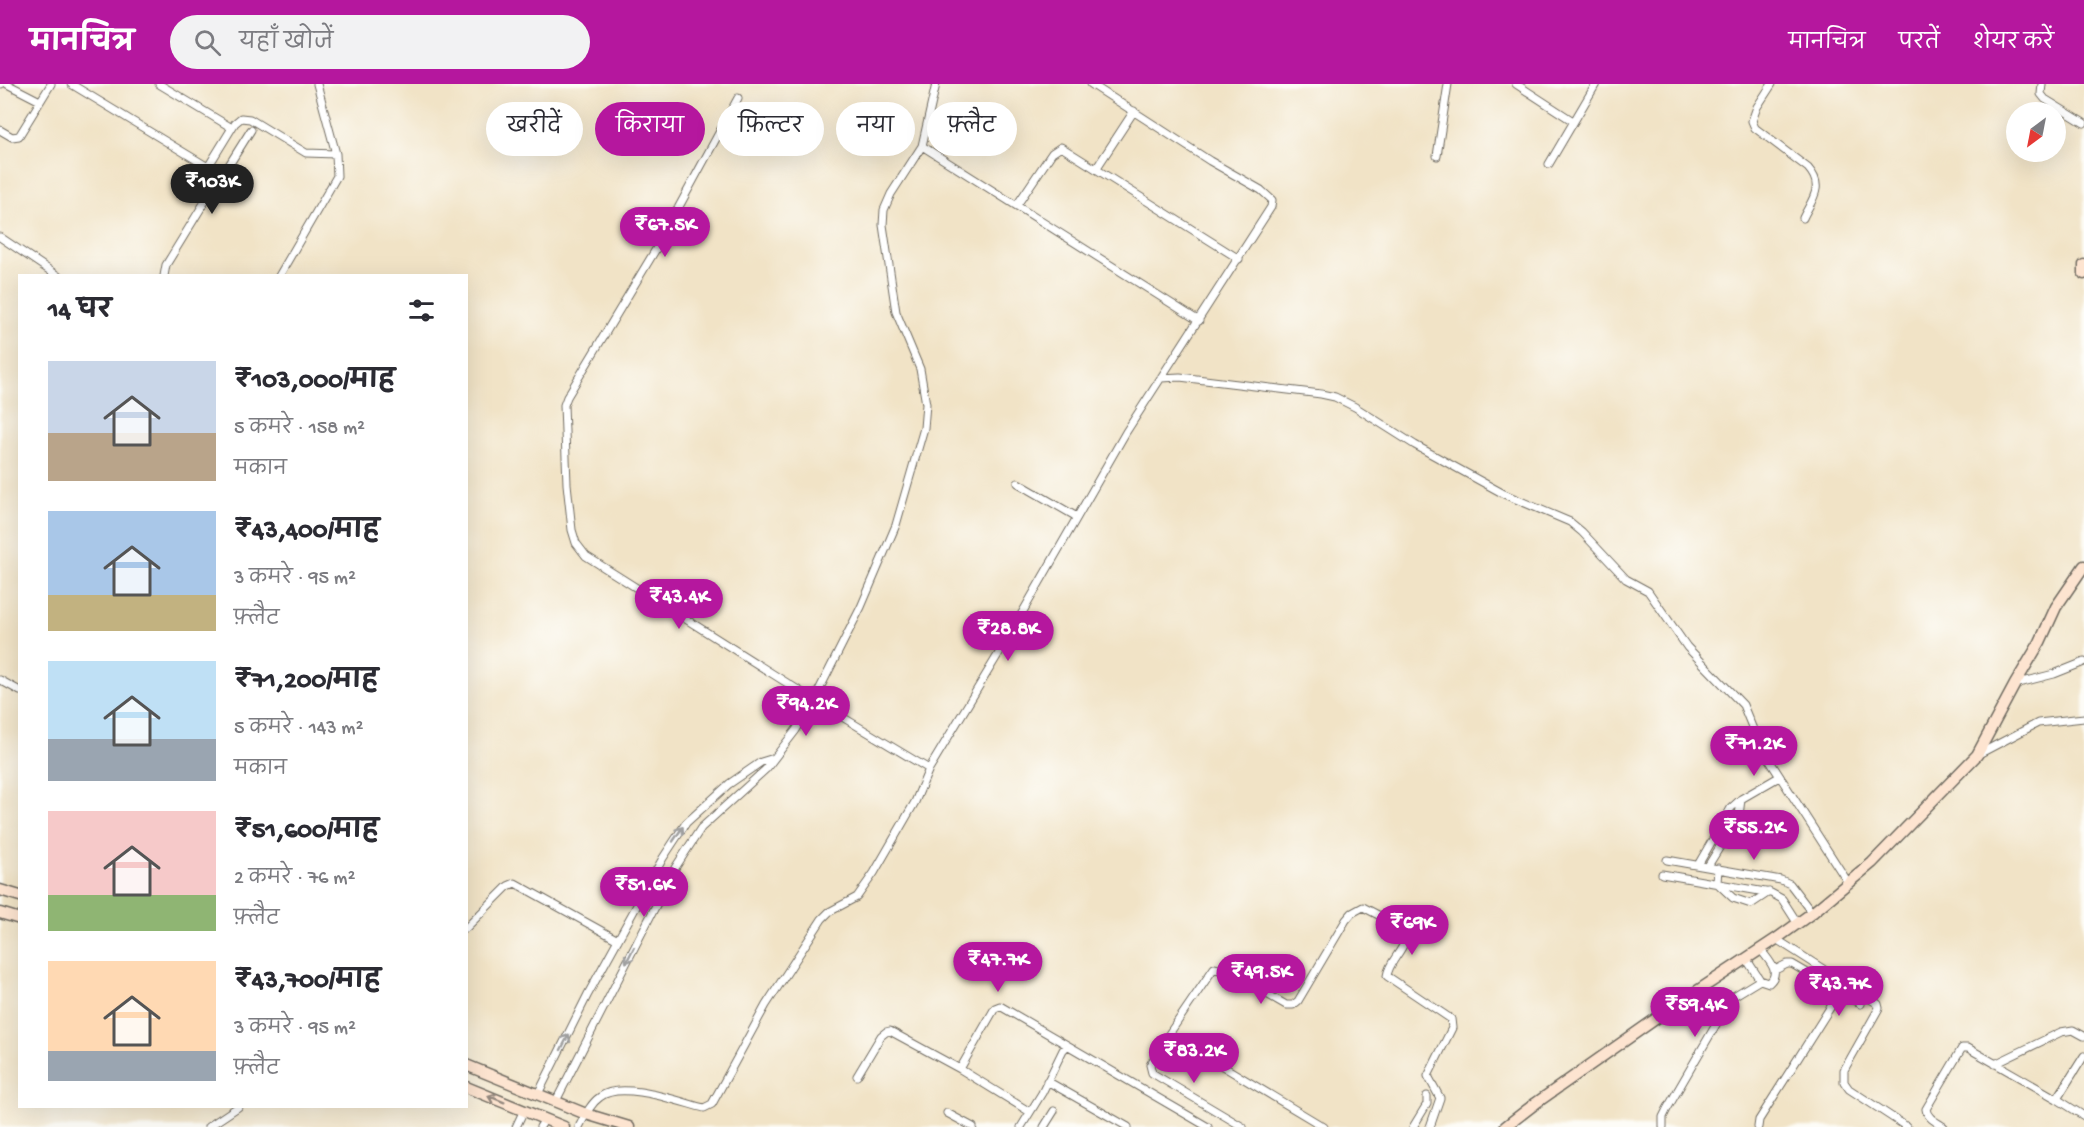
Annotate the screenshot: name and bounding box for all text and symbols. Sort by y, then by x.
search box [170,15,590,69]
icon: search [191,26,224,59]
text: मानचित्र [30,28,134,61]
text: यहाँ खोजें [239,31,333,57]
text: मानचित्र [1788,32,1865,57]
text: परतें [1898,32,1940,57]
text: शेयर करें [1973,32,2054,57]
chip: खरीदें [486,102,583,156]
chip: किराया [595,102,705,156]
chip: फ़िल्टर [717,102,824,156]
chip: नया [836,102,915,156]
chip: फ़्लैट [927,102,1017,156]
north arrow [2006,102,2066,162]
map controls [2006,102,2066,162]
pin: ₹103K [170,164,254,215]
text: ₹103K [185,172,239,195]
pin: ₹67.5K [616,207,714,258]
text: ₹67.5K [634,215,696,238]
icon: filters [405,294,438,327]
text: 14 घर [48,297,112,328]
text: ₹103,000/माह [234,367,395,398]
icon: home [96,385,168,457]
text: 5 कमरे · 158 m² [234,418,365,441]
text: मकान [234,459,287,482]
text: ₹43,400/माह [234,517,380,548]
icon: home [96,535,168,607]
text: 3 कमरे · 95 m² [234,568,356,591]
pin: ₹43.4K [630,579,728,630]
text: ₹43.4K [649,587,709,610]
text: फ़्लैट [234,609,280,632]
pin: ₹28.8K [959,611,1057,662]
text: ₹28.8K [977,619,1039,642]
text: ₹71,200/माह [234,667,378,698]
icon: home [96,685,168,757]
pin: ₹94.2K [757,686,855,737]
text: ₹94.2K [776,694,836,717]
text: 5 कमरे · 143 m² [234,718,363,741]
pin: ₹71.2K [1705,726,1803,777]
text: ₹71.2K [1724,734,1784,757]
text: मकान [234,759,287,782]
pin: ₹55.2K [1705,810,1803,861]
text: ₹51,600/माह [234,817,379,848]
text: ₹55.2K [1723,818,1785,841]
one-way arrow [672,826,684,842]
icon: home [96,835,168,907]
pin: ₹51.6K [595,867,693,918]
text: 2 कमरे · 76 m² [234,868,355,891]
text: ₹51.6K [614,875,674,898]
pin: ₹69K [1376,905,1448,956]
text: फ़्लैट [234,909,280,932]
text: ₹69K [1390,913,1434,936]
pin: ₹47.7K [949,942,1047,993]
one-way arrow [624,946,635,964]
text: ₹47.7K [967,950,1029,973]
pin: ₹49.5K [1212,954,1310,1005]
text: ₹49.5K [1230,962,1292,985]
pin: ₹43.7K [1790,966,1888,1017]
text: ₹43,700/माह [234,967,381,998]
text: ₹43.7K [1808,974,1870,997]
icon: home [96,985,168,1057]
pin: ₹59.4K [1646,987,1744,1038]
text: ₹59.4K [1664,995,1726,1018]
text: 3 कमरे · 95 m² [234,1018,356,1041]
one-way arrow [559,1033,571,1051]
pin: ₹83.2K [1145,1033,1243,1084]
text: ₹83.2K [1163,1041,1225,1064]
text: फ़्लैट [234,1059,280,1082]
one-way arrow [487,1093,506,1104]

